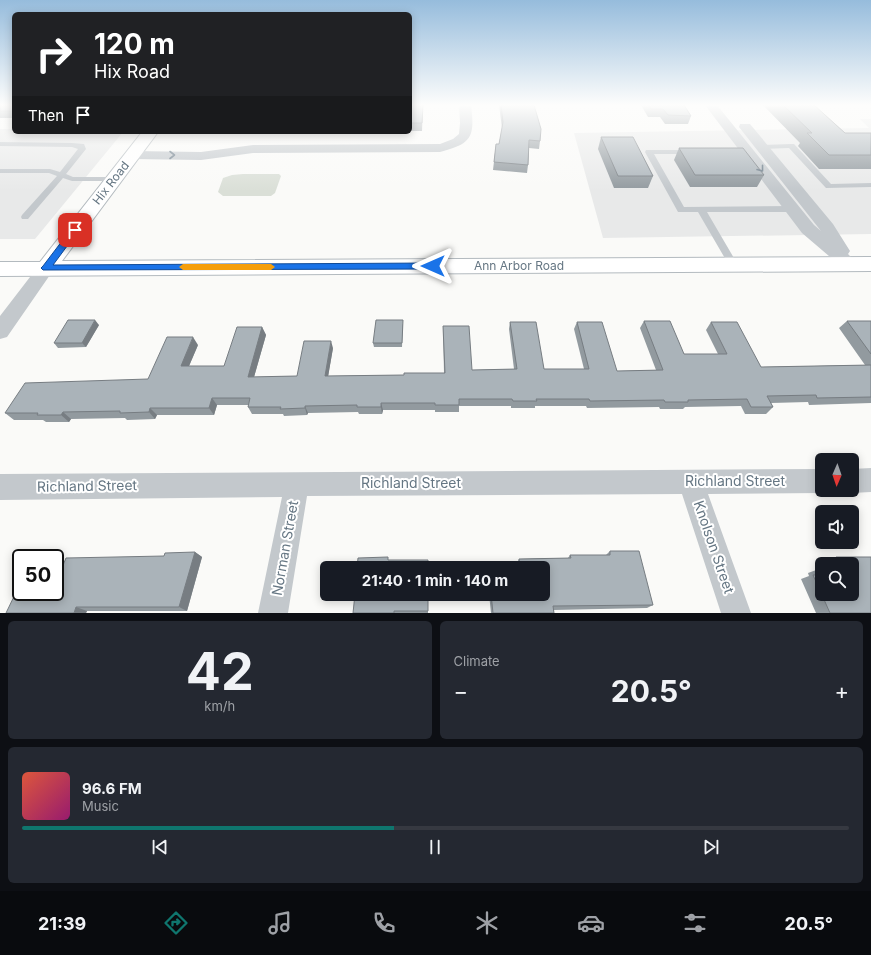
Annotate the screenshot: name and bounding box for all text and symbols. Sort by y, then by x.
text: 120 m [94,27,175,61]
icon: right [28,28,80,80]
text: Hix Road [94,61,170,82]
icon: arrive [72,104,94,126]
text: Then [28,106,64,125]
one-way arrow [169,151,175,159]
street label: Hix Road [89,158,132,207]
one-way arrow [756,164,763,171]
pin [58,213,92,247]
icon: arrive [64,219,86,241]
position arrow [412,245,454,287]
street label: Ann Arbor Road [474,258,564,273]
north arrow [815,453,859,497]
map controls [815,453,859,601]
street label: Richland Street [685,472,786,489]
street label: Richland Street [361,474,462,491]
street label: Richland Street [37,476,138,495]
street label: Knolson Street [691,498,738,596]
street label: Norman Street [268,499,301,597]
button: sound [815,505,859,549]
speed limit sign: 50 [12,549,64,601]
button: search [815,557,859,601]
text: 21:40 · 1 min · 140 m [362,571,508,590]
text: 42 [186,640,254,703]
text: Climate [454,653,500,669]
text: 20.5° [611,673,692,709]
text: − [454,678,468,704]
text: + [834,678,849,704]
text: km/h [204,698,235,714]
text: 96.6 FM [82,779,142,798]
text: Music [82,798,119,814]
icon: previous [149,836,171,858]
icon: pause [424,836,446,858]
icon: next [700,836,722,858]
icon: directions [162,909,190,937]
icon: music [266,909,294,937]
icon: phone [370,909,398,937]
icon: climate [473,909,501,937]
icon: car [577,909,605,937]
icon: filters [681,909,709,937]
text: 21:39 [38,913,86,934]
text: 20.5° [785,913,833,934]

